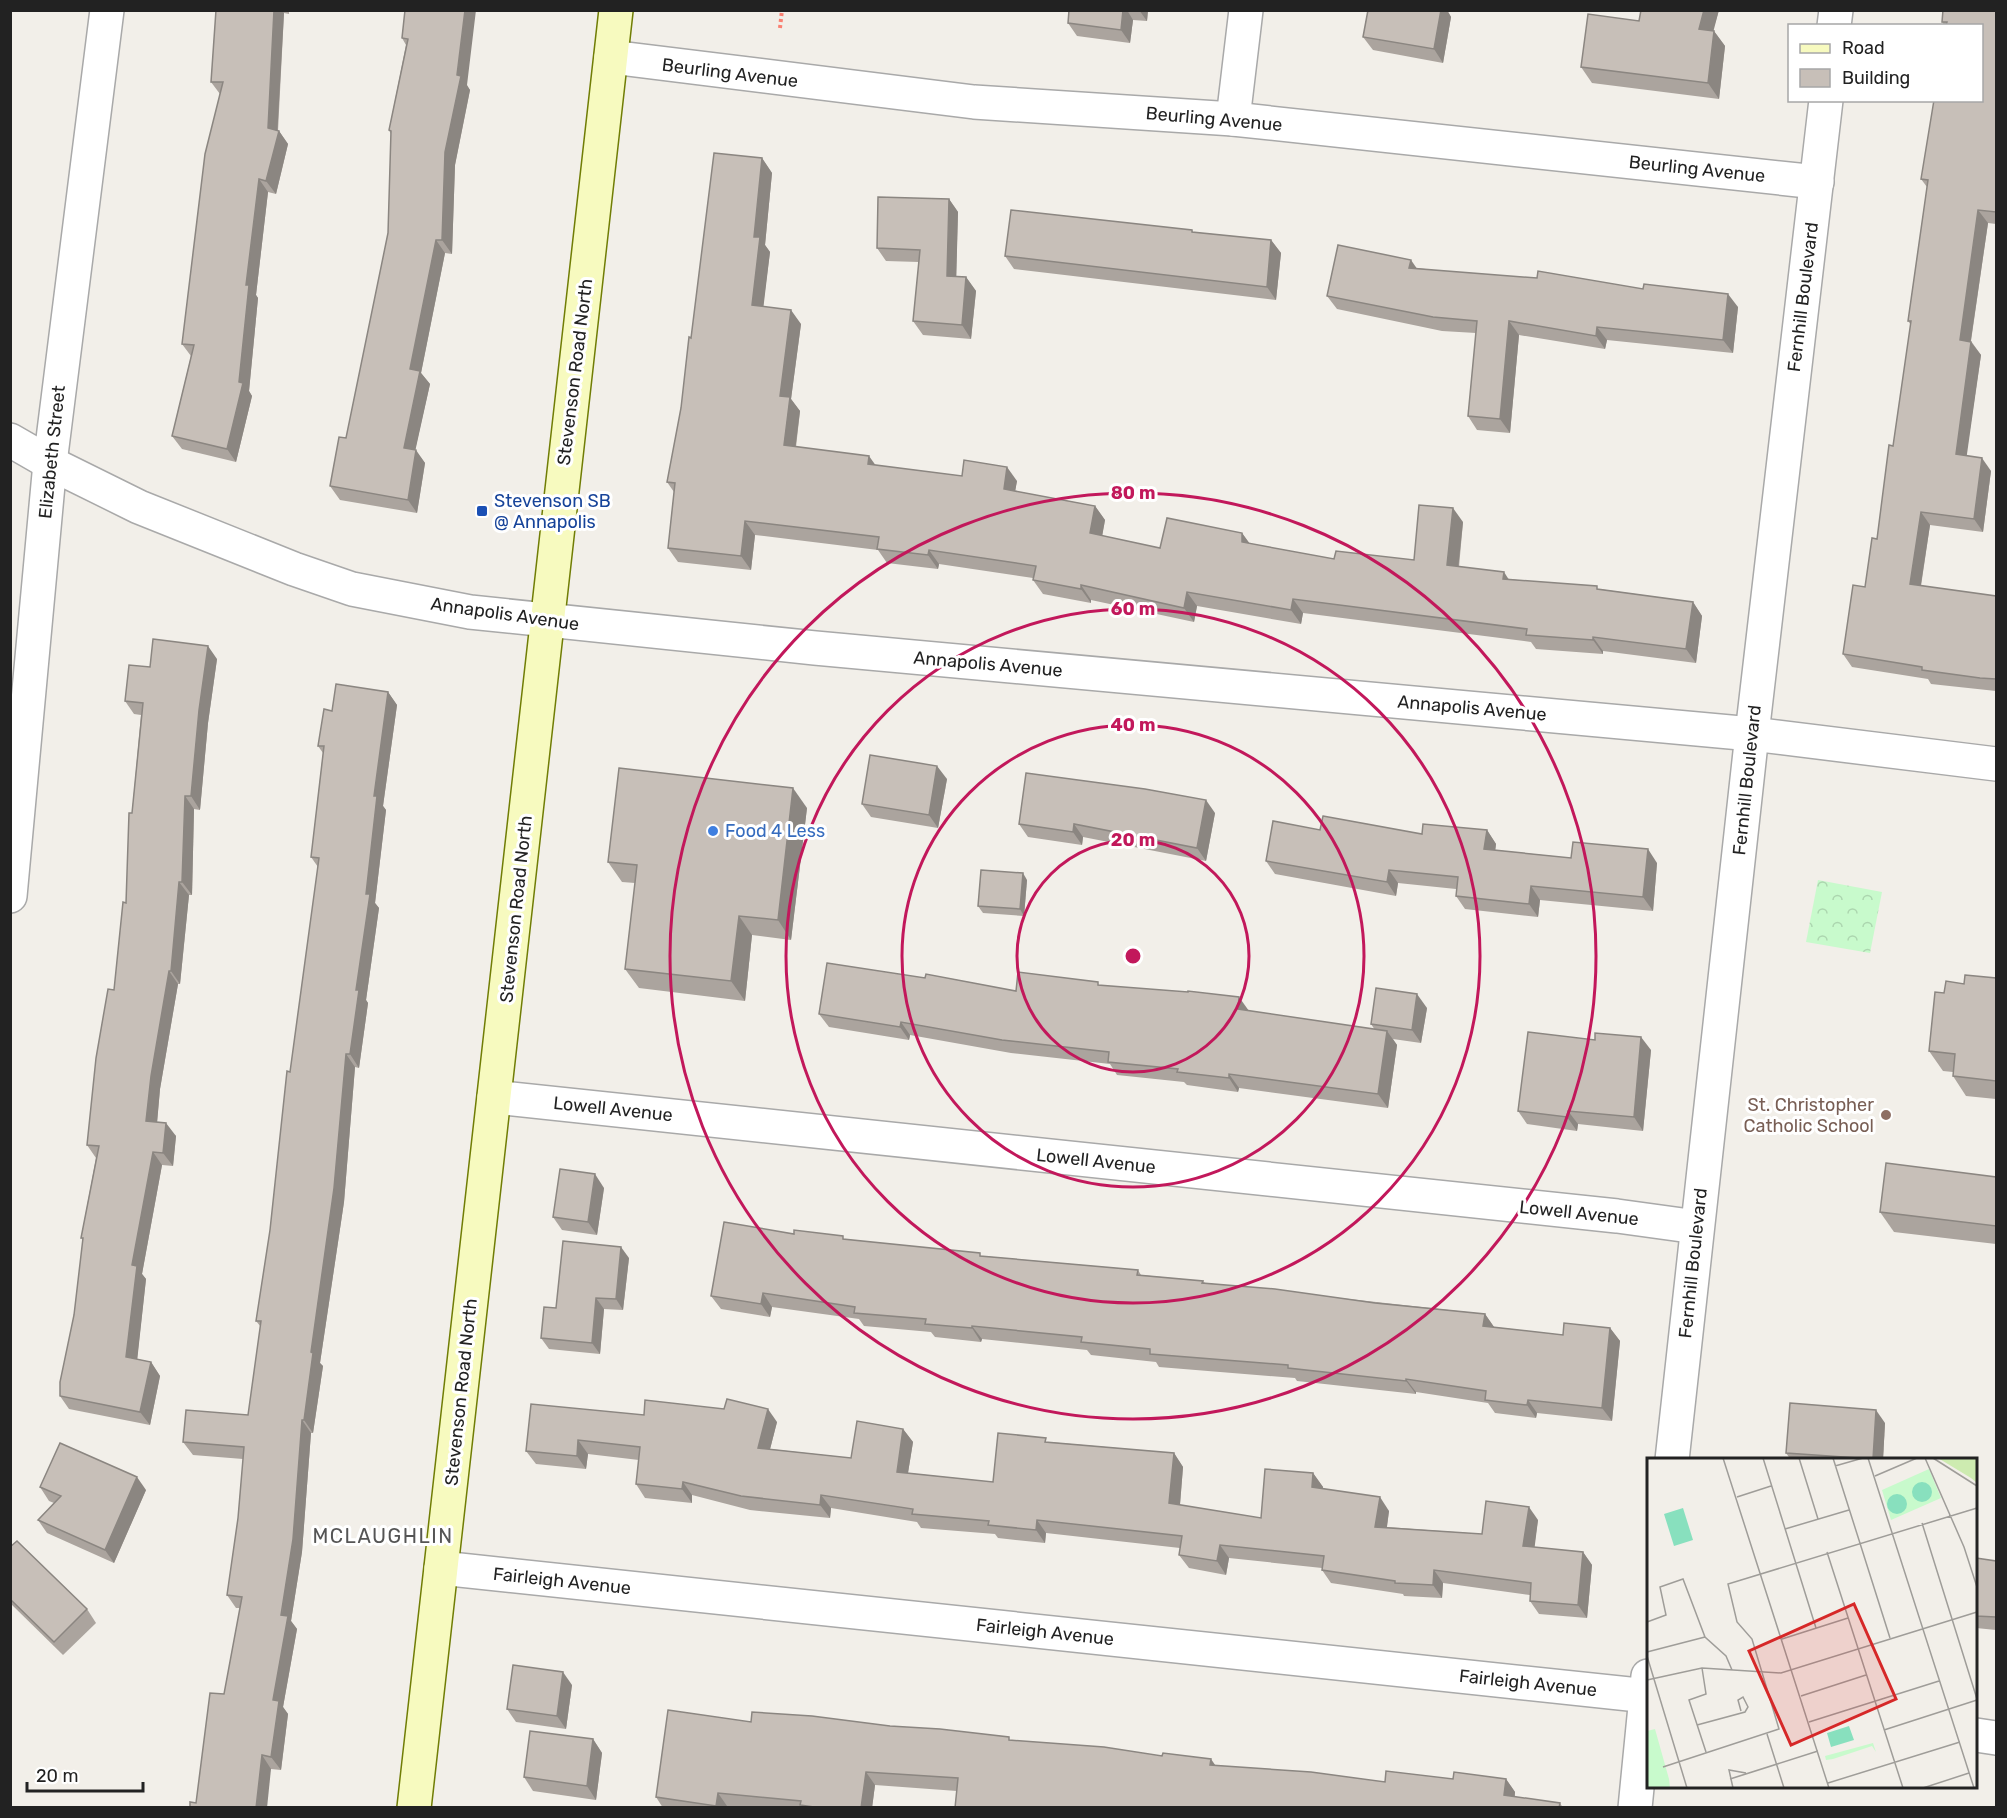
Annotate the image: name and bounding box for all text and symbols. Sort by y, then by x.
legend [1788,24,1983,102]
text: Road [1842,37,1885,59]
street label: Beurling Avenue [661,54,799,92]
text: Building [1842,67,1910,89]
street label: Beurling Avenue [1145,102,1283,136]
street label: Beurling Avenue [1628,151,1766,187]
street label: Fernhill Boulevard [1783,221,1823,373]
street label: Stevenson Road North [553,277,597,467]
street label: Elizabeth Street [34,384,70,520]
text: 80 m [1111,482,1155,504]
place label: Stevenson SB @ Annapolis [494,490,611,533]
marker: Stevenson SB @ Annapolis [475,504,489,518]
street label: Annapolis Avenue [429,593,581,635]
text: 60 m [1111,598,1155,620]
street label: Annapolis Avenue [912,647,1064,681]
street label: Annapolis Avenue [1396,691,1548,725]
street label: Fernhill Boulevard [1728,704,1766,856]
text: 40 m [1111,714,1155,736]
street label: Stevenson Road North [495,814,537,1004]
place label: Food 4 Less [725,820,825,842]
marker: Food 4 Less [706,824,720,838]
text: 20 m [1111,829,1155,851]
centre of rings [1123,946,1143,966]
street label: Lowell Avenue [552,1092,674,1126]
place label: St. Christopher Catholic School [1744,1094,1874,1137]
marker: St. Christopher Catholic School [1879,1108,1893,1122]
street label: Lowell Avenue [1035,1144,1157,1178]
street label: Fernhill Boulevard [1674,1187,1712,1339]
street label: Lowell Avenue [1518,1196,1640,1230]
street label: Stevenson Road North [440,1297,482,1487]
inset map [1647,1458,1977,1788]
district label: MCLAUGHLIN [312,1524,454,1548]
street label: Fairleigh Avenue [492,1563,632,1599]
street label: Fairleigh Avenue [975,1614,1115,1650]
street label: Fairleigh Avenue [1458,1665,1598,1701]
scale bar [27,1755,142,1793]
text: 20 m [36,1765,78,1787]

